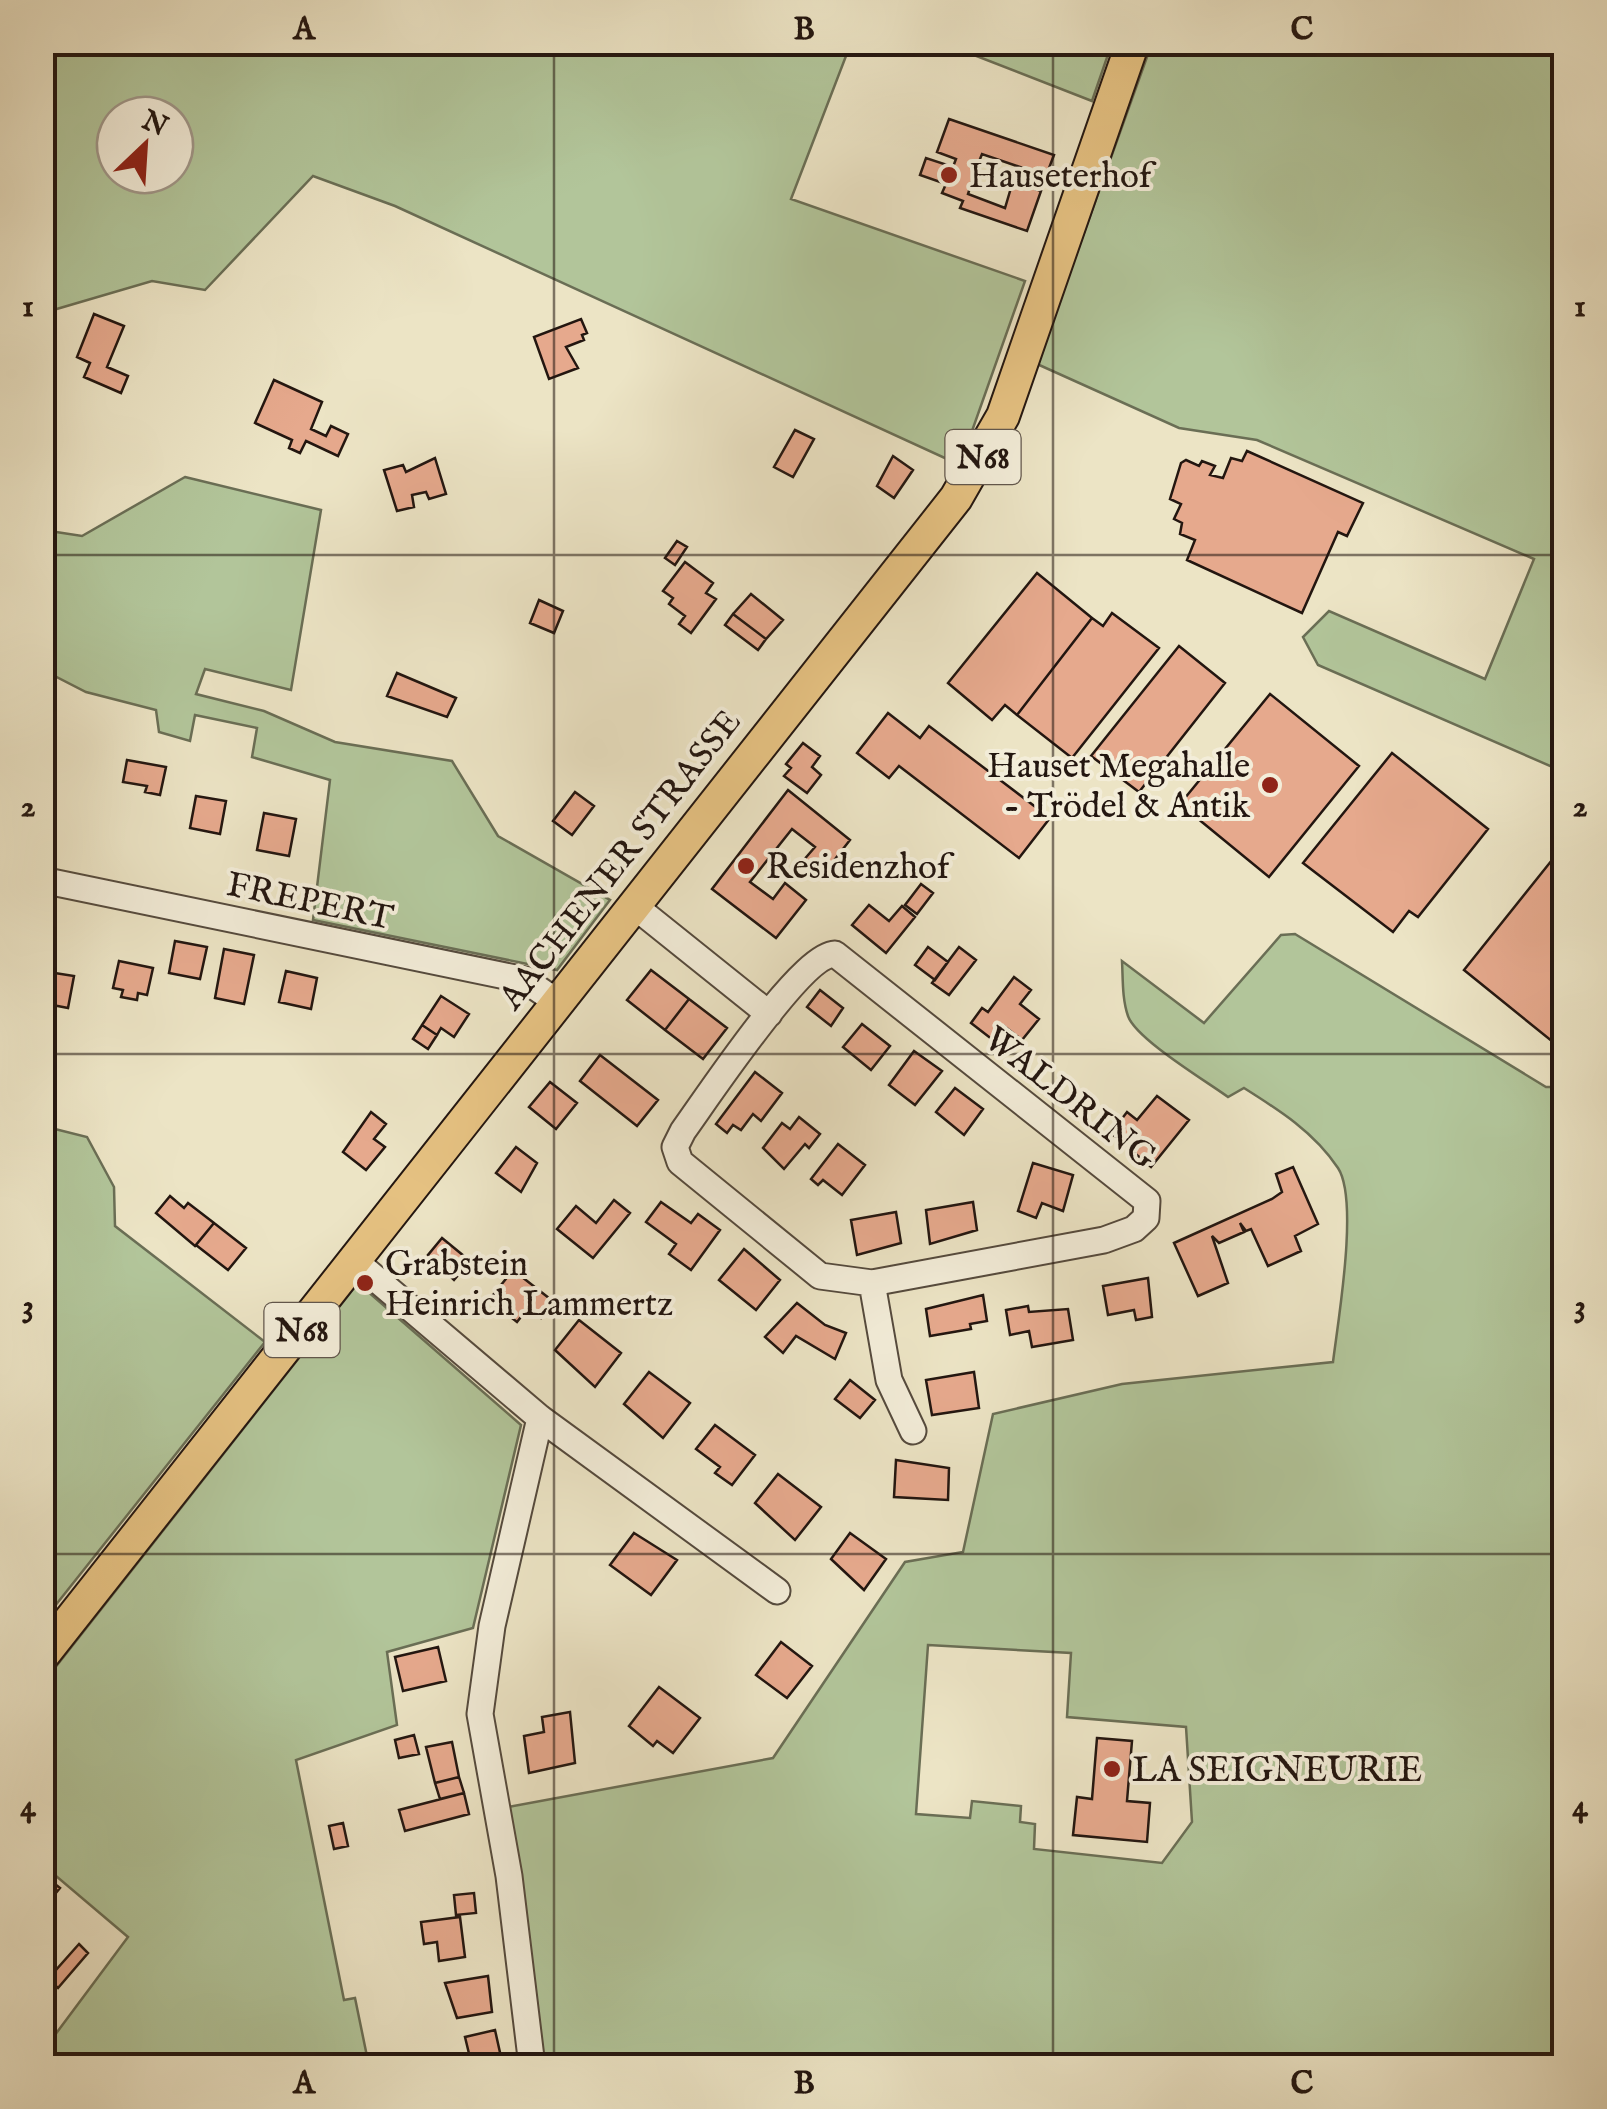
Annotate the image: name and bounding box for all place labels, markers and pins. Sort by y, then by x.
place label: Hauseterhof [969,155,1157,200]
marker: Hauseterhof [938,164,960,186]
place label: Hauset Megahalle - Trödel & Antik [987,745,1250,830]
marker: Hauset Megahalle - Trödel & Antik [1259,774,1281,796]
place label: Residenzhof [766,846,955,891]
marker: Residenzhof [735,855,757,877]
place label: Grabstein Heinrich Lammertz [385,1243,673,1328]
marker: Grabstein Heinrich Lammertz [354,1272,376,1294]
place label: LA SEIGNEURIE [1132,1749,1422,1794]
marker: LA SEIGNEURIE [1101,1758,1123,1780]

